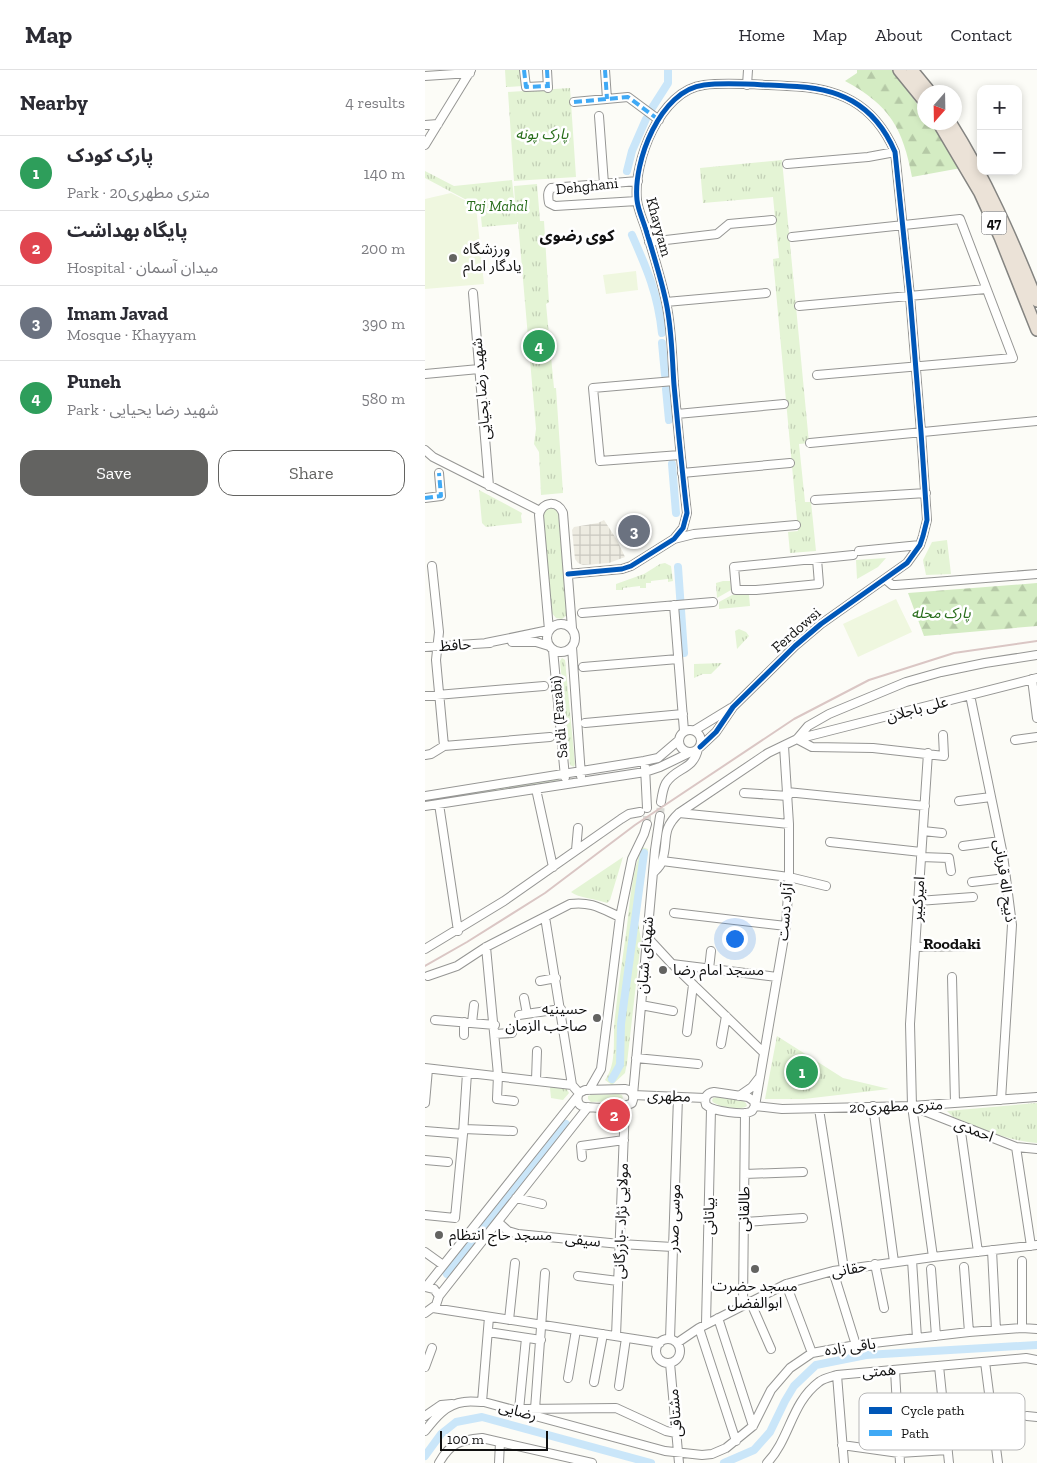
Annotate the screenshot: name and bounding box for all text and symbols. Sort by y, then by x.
text: Map [25,20,72,49]
text: Home [738,24,785,46]
text: Map [813,24,847,46]
text: About [875,24,922,46]
text: Contact [950,24,1012,46]
north arrow [917,85,962,130]
map controls [977,85,1022,175]
button: + [977,85,1022,130]
text: Nearby [20,90,88,115]
text: 4 results [345,93,405,112]
park label: پارک پونه [515,125,569,144]
button: − [977,130,1022,175]
text: پارک کودک [67,144,153,167]
text: 1 [33,164,39,183]
text: 140 m [364,164,405,183]
street label: Dehghani [555,174,619,198]
text: Park · 20متری مطهری [67,183,210,202]
street label: Khayyam [642,195,676,259]
park label: Taj Mahal [466,197,528,215]
road number: 47 [981,212,1007,234]
text: پایگاه بهداشت [67,219,188,242]
district label: کوی رضوی [540,226,615,245]
text: 2 [32,239,40,258]
text: 200 m [361,239,405,258]
place label: ورزشگاه یادگار امام [463,240,522,277]
marker: ورزشگاه یادگار امام [447,252,459,264]
text: Hospital · میدان آسمان [67,258,218,277]
text: Imam Javad [67,302,168,325]
text: 3 [32,314,40,333]
text: 390 m [362,314,405,333]
text: Mosque · Khayyam [67,325,196,344]
pin: 4 [523,327,555,365]
street label: شهید رضا یحیایی [468,337,494,441]
text: Puneh [67,370,121,393]
text: 4 [31,389,41,408]
text: 580 m [362,389,405,408]
text: Park · شهید رضا یحیایی [67,400,219,419]
button: Save [20,450,208,496]
button: Share [218,450,405,496]
pin: 3 [618,512,650,550]
street label: Ferdowsi [768,604,824,656]
park label: پارک محله [911,604,971,623]
street label: حافظ [438,635,472,655]
street label: Sa'di (Farabi) [546,675,572,759]
street label: علی باجلان [884,692,950,726]
street label: ذبیح اله قربانی [987,838,1020,924]
street label: امیرکبیر [907,876,929,923]
street label: آزاد دست [774,882,797,942]
street label: شهدای شبان [633,915,657,994]
your location [722,926,748,952]
district label: Roodaki [923,934,981,953]
place label: مسجد امام رضا [673,961,764,981]
marker: مسجد امام رضا [657,964,669,976]
place label: حسینیه صاحب الزمان [505,1000,587,1035]
marker: حسینیه صاحب الزمان [591,1012,603,1024]
pin: 1 [786,1053,818,1091]
street label: مطهری [647,1086,691,1106]
street label: 20متری مطهری [849,1095,943,1117]
pin: 2 [598,1096,630,1134]
street label: احمدی [952,1114,996,1146]
street label: مولایی نژاد -بازرگانی [610,1163,632,1279]
street label: موسی صدر [664,1184,684,1253]
street label: طالقانی [735,1186,753,1232]
street label: بیاتانی [700,1197,718,1235]
place label: مسجد حاج انتظام [449,1226,552,1247]
marker: مسجد حاج انتظام [433,1229,445,1241]
street label: سیفی [564,1229,602,1251]
street label: حقانی [830,1257,868,1281]
marker: مسجد حضرت ابوالفضل [749,1263,761,1275]
place label: مسجد حضرت ابوالفضل [712,1277,798,1312]
street label: باقی زاده [823,1335,877,1359]
street label: همتی [861,1361,897,1381]
street label: مشتاقی [664,1388,686,1438]
legend [859,1393,1025,1450]
street label: رضایی [497,1397,539,1425]
text: Cycle path [901,1402,965,1419]
text: Path [901,1425,929,1442]
scale bar [440,1428,547,1451]
text: 100 m [447,1431,484,1448]

